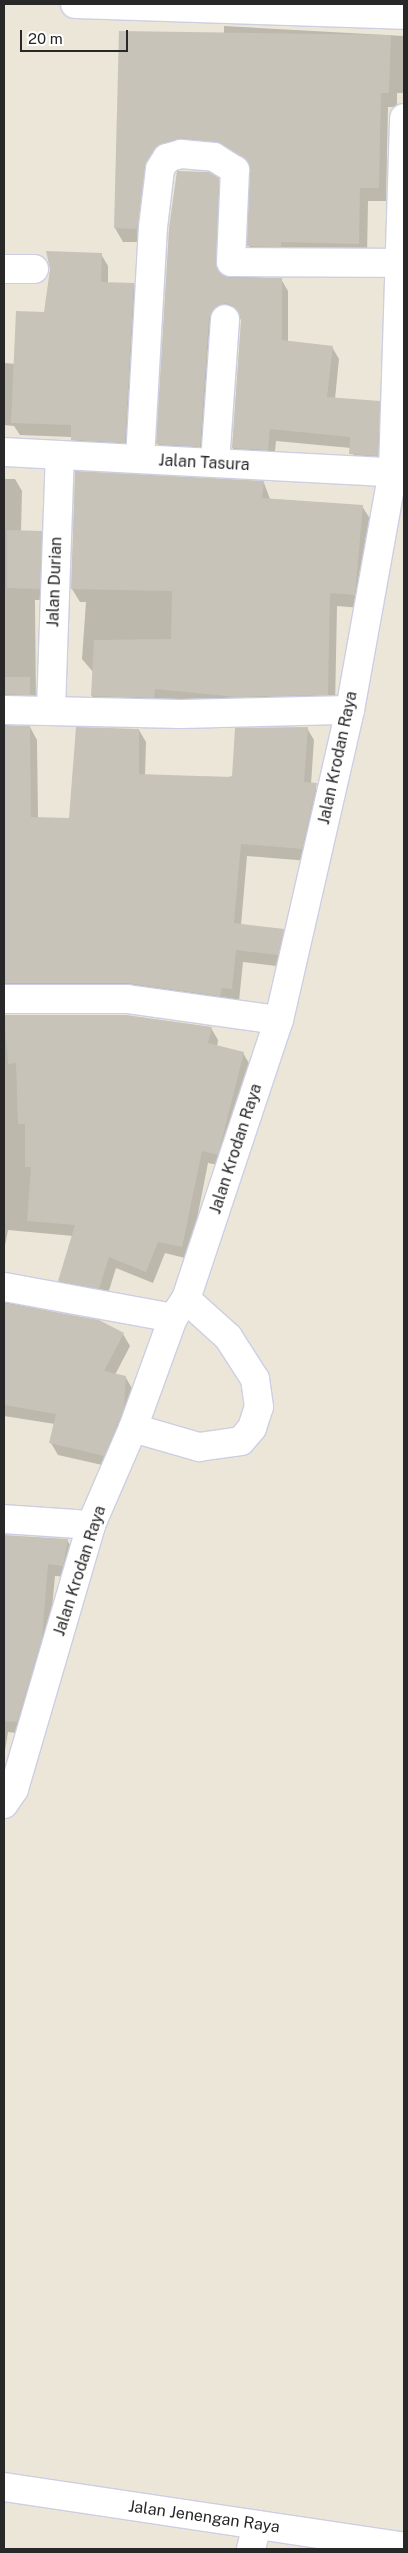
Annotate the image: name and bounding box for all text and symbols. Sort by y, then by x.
scale bar [22,20,130,52]
text: 20 m [28,30,63,47]
street label: Jalan Tasura [158,451,250,475]
street label: Jalan Durian [44,536,66,628]
street label: Jalan Krodan Raya [314,690,362,826]
street label: Jalan Krodan Raya [206,1081,266,1217]
street label: Jalan Krodan Raya [50,1503,110,1639]
street label: Jalan Jenengan Raya [127,2497,281,2537]

